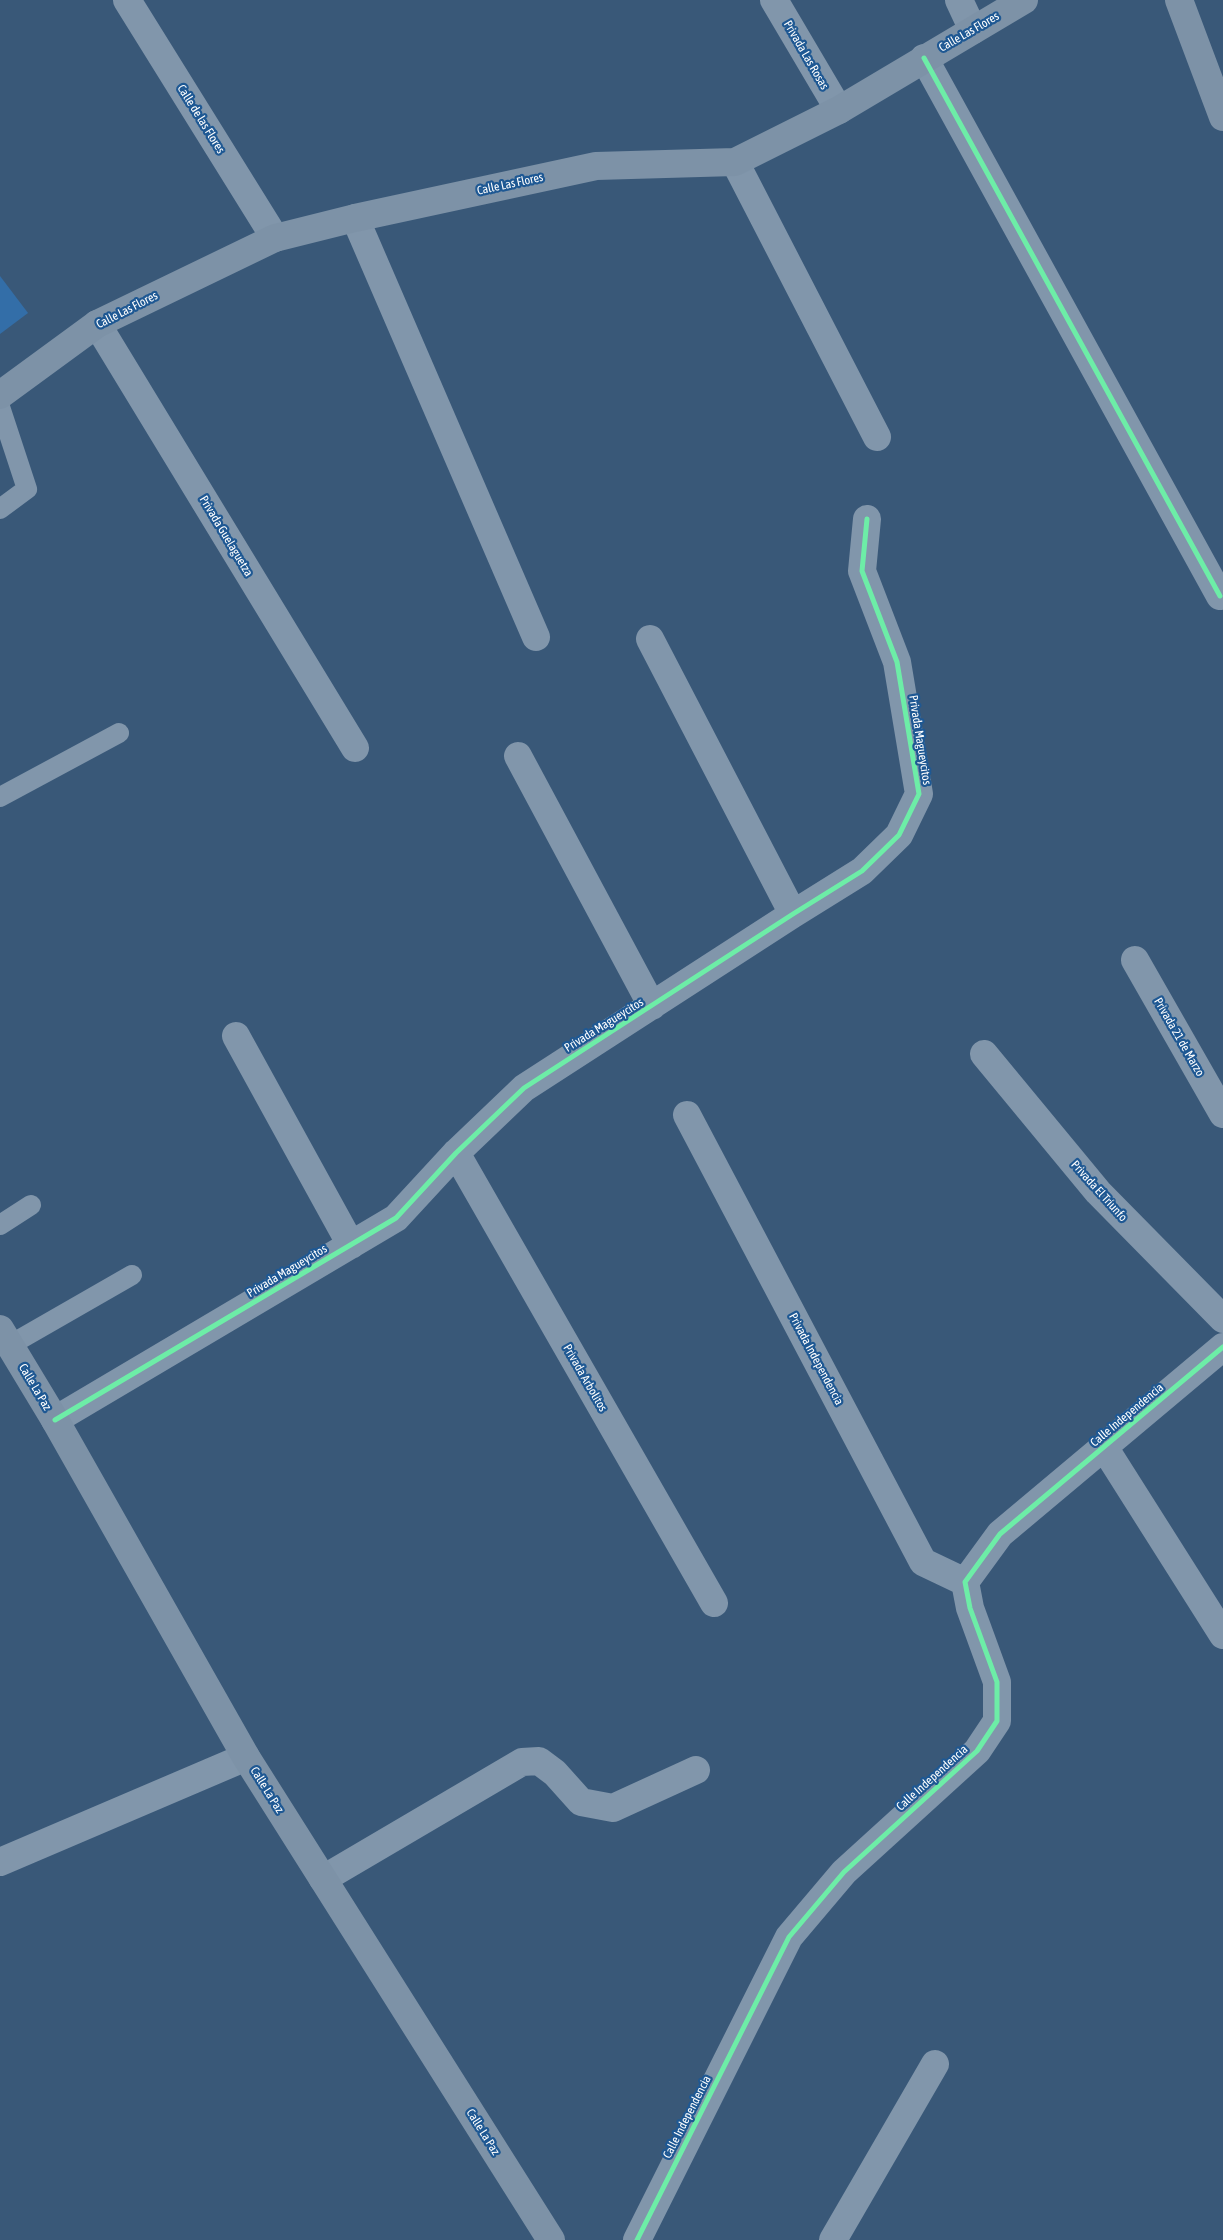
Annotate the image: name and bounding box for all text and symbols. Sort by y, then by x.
street label: Calle Las Flores [936,9,1002,55]
street label: Privada Las Rosas [780,18,832,92]
street label: Calle de las Flores [174,82,228,156]
street label: Calle Las Flores [476,170,544,198]
street label: Calle Las Flores [94,288,160,332]
street label: Privada Guelaguetza [196,493,256,579]
street label: Privada Magueycitos [906,694,934,786]
street label: Privada Magueycitos [562,995,646,1055]
street label: Privada 21 de Marzo [1151,995,1207,1079]
street label: Privada El Triunfo [1068,1158,1130,1224]
street label: Privada Magueycitos [244,1241,330,1301]
street label: Privada Independencia [786,1310,846,1408]
street label: Privada Arbolitos [560,1342,610,1414]
street label: Calle La Paz [16,1361,54,1413]
street label: Calle Independencia [1088,1380,1166,1450]
street label: Calle Independencia [893,1742,971,1814]
street label: Calle La Paz [247,1764,287,1816]
street label: Calle Independencia [660,2073,714,2161]
street label: Calle La Paz [463,2106,503,2158]

